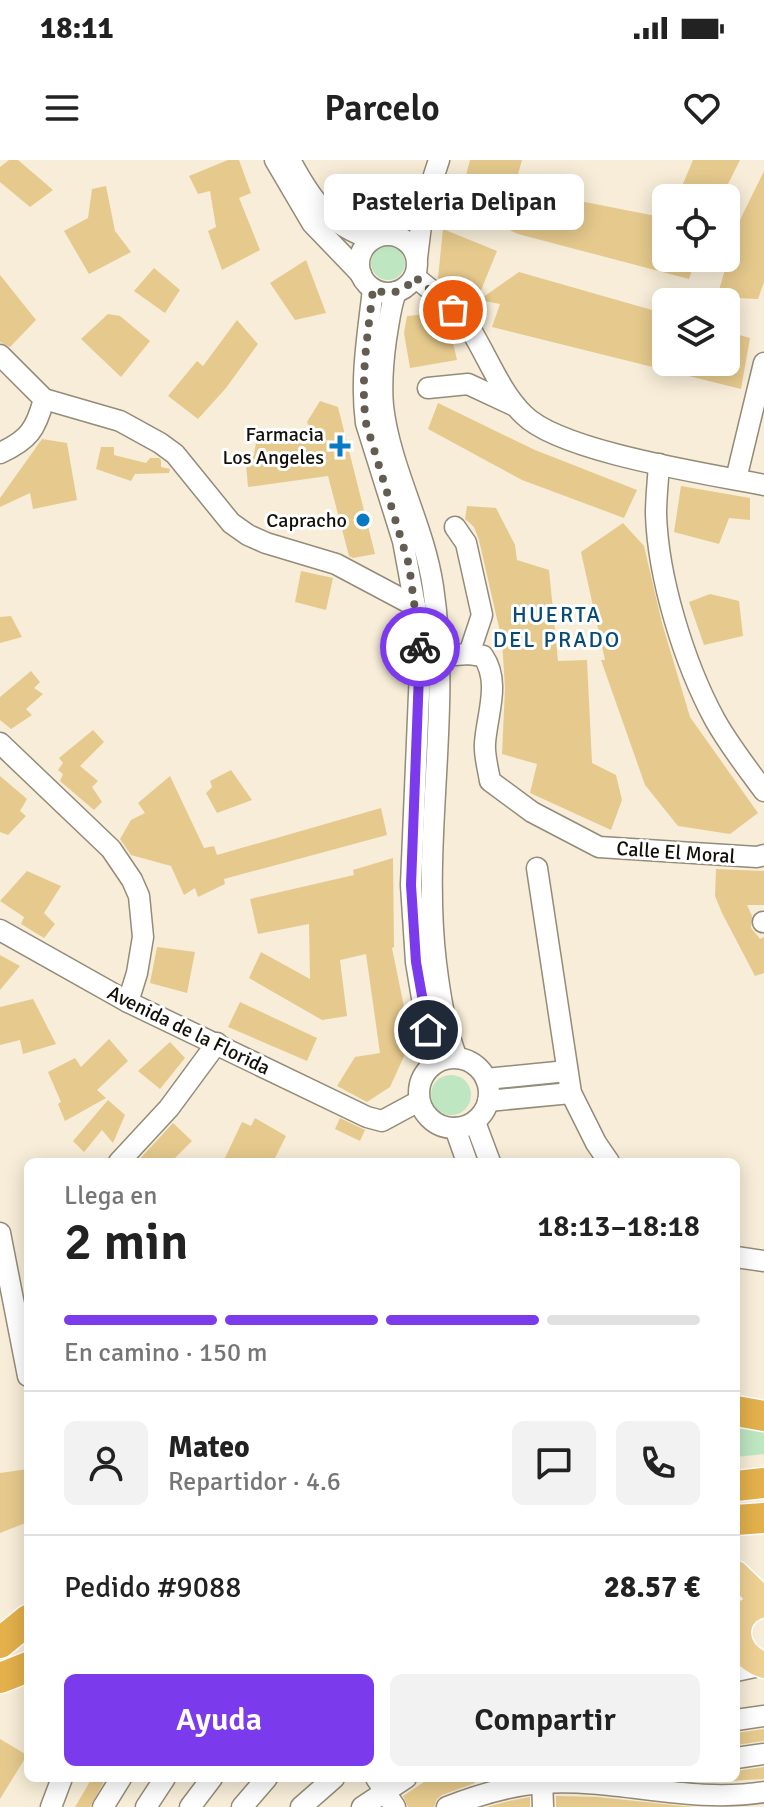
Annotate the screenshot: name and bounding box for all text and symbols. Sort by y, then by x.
text: 18:11 [40,10,114,47]
icon: menu [40,86,84,130]
text: Parcelo [324,86,440,131]
icon: heart [680,86,724,130]
callout: Pasteleria Delipan [323,174,583,230]
map controls [652,184,740,376]
button: locate [652,184,740,272]
text: Pasteleria Delipan [351,186,557,218]
pin [419,276,487,344]
icon: bag [431,288,475,332]
button: layers [652,288,740,376]
place label: Farmacia Los Angeles [222,422,324,470]
marker: Farmacia Los Angeles [331,437,349,455]
place label: Capracho [266,508,347,533]
marker: Capracho [354,511,372,529]
district label: HUERTA DEL PRADO [493,601,621,653]
courier [380,607,460,687]
icon: bike [398,625,442,669]
street label: Calle El Moral [616,836,736,869]
street label: Avenida de la Florida [103,980,274,1081]
pin [394,996,462,1064]
icon: home [406,1008,450,1052]
text: Llega en [64,1180,158,1212]
text: 18:13–18:18 [537,1208,700,1245]
text: 2 min [64,1210,189,1274]
text: En camino · 150 m [64,1337,267,1369]
button: person [64,1421,148,1505]
button: chat [512,1421,596,1505]
button: phone [616,1421,700,1505]
text: Mateo [168,1429,250,1466]
text: Repartidor · 4.6 [168,1466,341,1498]
text: Pedido #9088 [64,1569,241,1606]
text: 28.57 € [604,1569,700,1606]
button: Ayuda [64,1674,374,1766]
button: Compartir [390,1674,700,1766]

